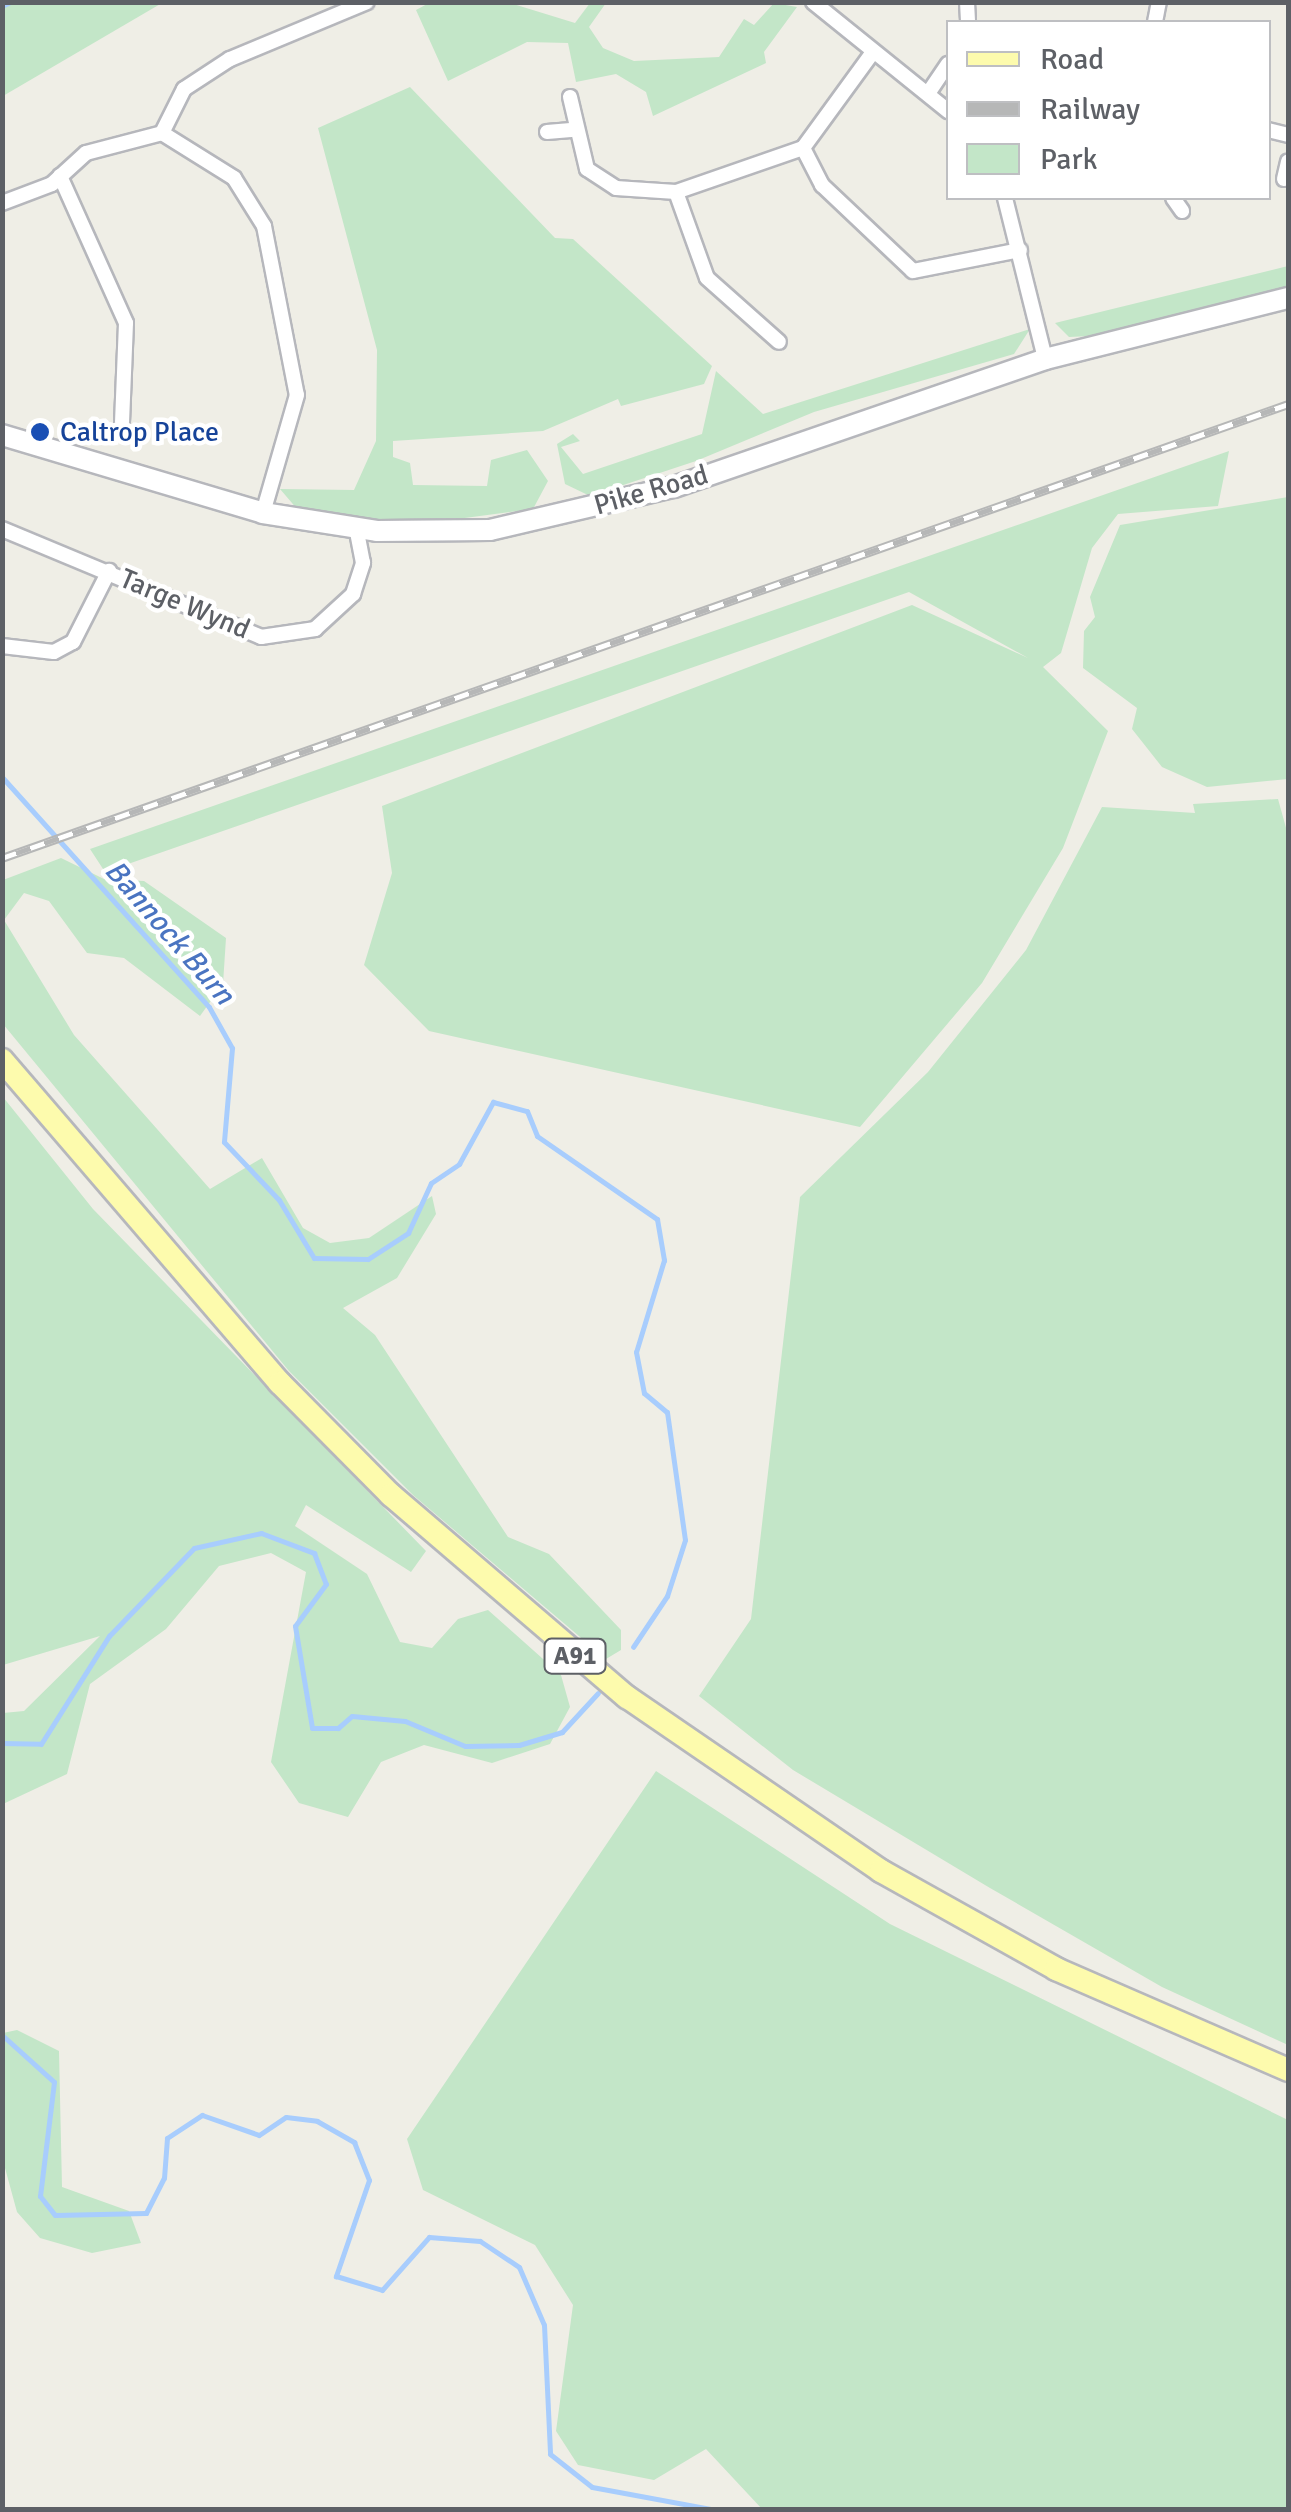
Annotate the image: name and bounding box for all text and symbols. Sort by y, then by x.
legend [946,20,1271,200]
text: Road [1040,41,1104,78]
text: Railway [1040,91,1140,128]
text: Park [1040,141,1098,178]
place label: Caltrop Place [60,415,219,449]
marker: Caltrop Place [29,421,51,443]
street label: Pike Road [590,458,712,522]
street label: Targe Wynd [115,562,255,646]
water label: Bannock Burn [97,853,241,1013]
road number: A91 [542,1636,608,1676]

